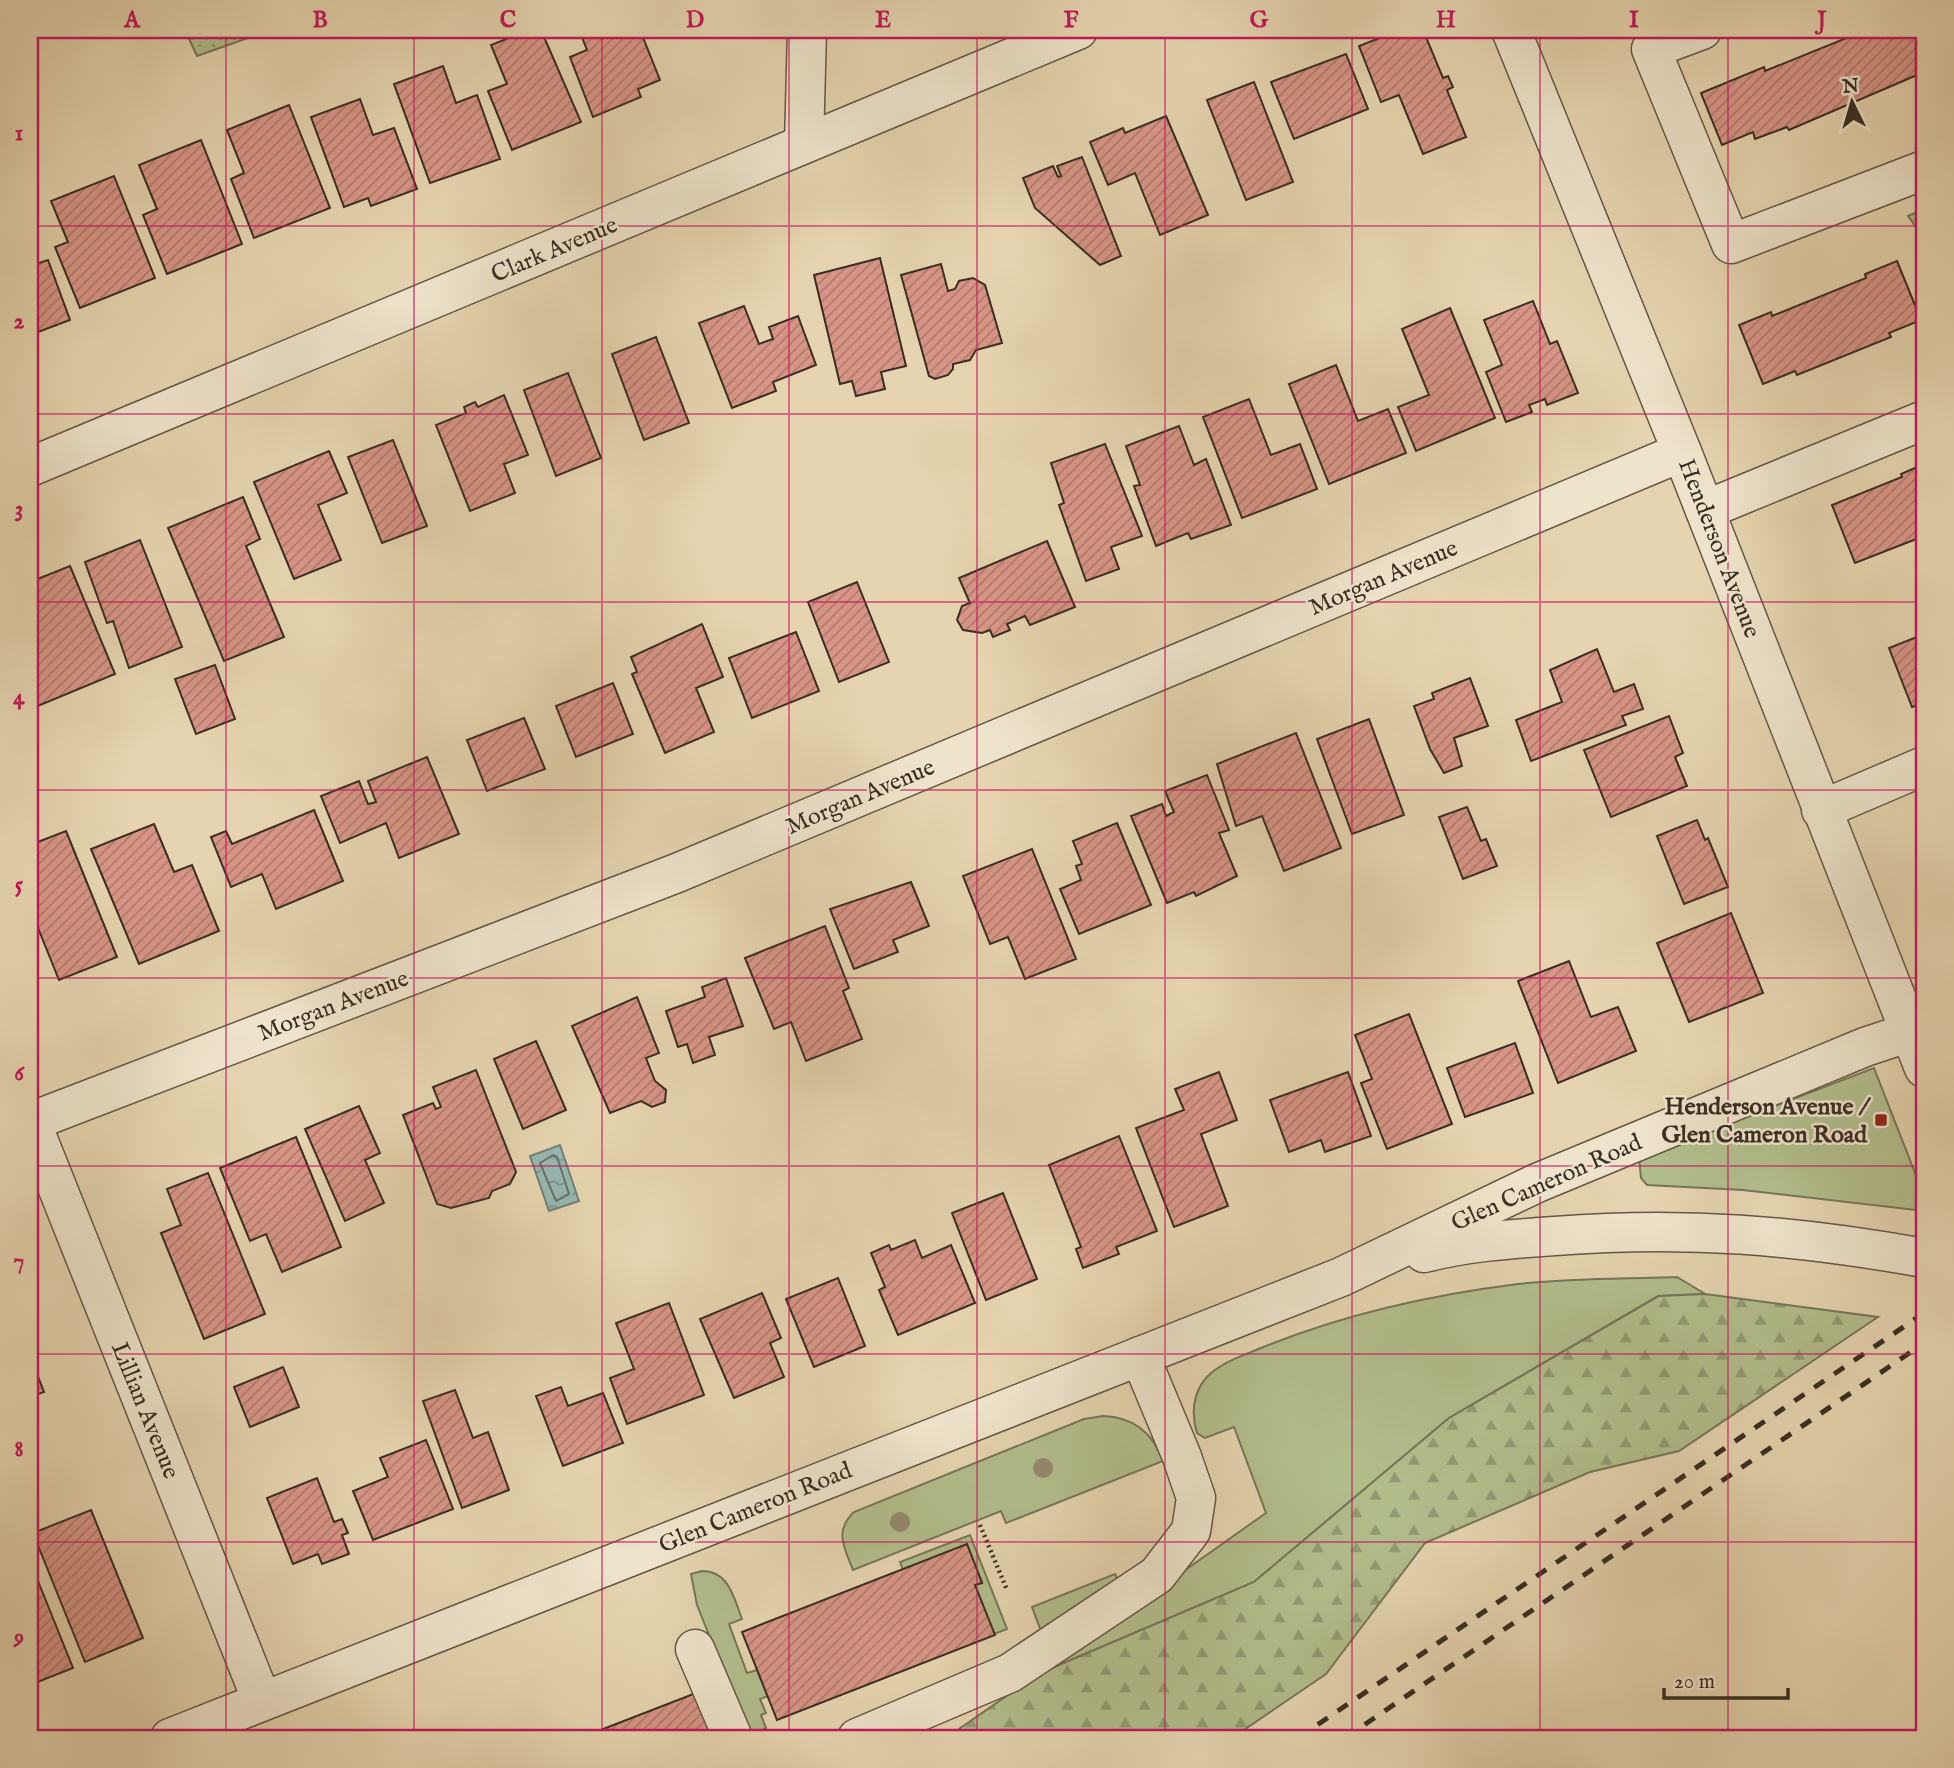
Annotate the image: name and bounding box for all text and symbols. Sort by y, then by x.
text: A [123,6,141,35]
text: B [312,6,328,35]
text: C [500,6,517,35]
text: D [686,6,704,35]
text: E [875,6,891,35]
text: F [1064,6,1079,35]
text: G [1250,6,1269,35]
text: H [1436,6,1456,35]
text: I [1629,6,1639,35]
text: J [1814,6,1827,35]
north arrow [1818,66,1888,136]
text: N [1840,74,1860,100]
text: 1 [15,119,23,148]
street label: Clark Avenue [487,210,622,291]
text: 2 [14,307,25,336]
street label: Henderson Avenue [1670,455,1767,642]
text: 3 [15,495,23,524]
street label: Morgan Avenue [1304,533,1463,624]
text: 4 [13,683,25,712]
street label: Morgan Avenue [781,752,940,843]
text: 5 [15,871,24,900]
street label: Morgan Avenue [254,963,413,1049]
text: 6 [14,1059,25,1088]
place label: Henderson Avenue / Glen Cameron Road [1661,1092,1872,1151]
marker: Henderson Avenue / Glen Cameron Road [1873,1112,1889,1128]
street label: Glen Cameron Road [1446,1127,1647,1239]
text: 7 [14,1247,24,1276]
street label: Lillian Avenue [103,1338,186,1483]
text: 8 [14,1435,24,1464]
street label: Glen Cameron Road [654,1455,857,1561]
text: 9 [13,1623,24,1652]
scale bar [1664,1656,1788,1700]
text: 20 m [1674,1669,1715,1696]

